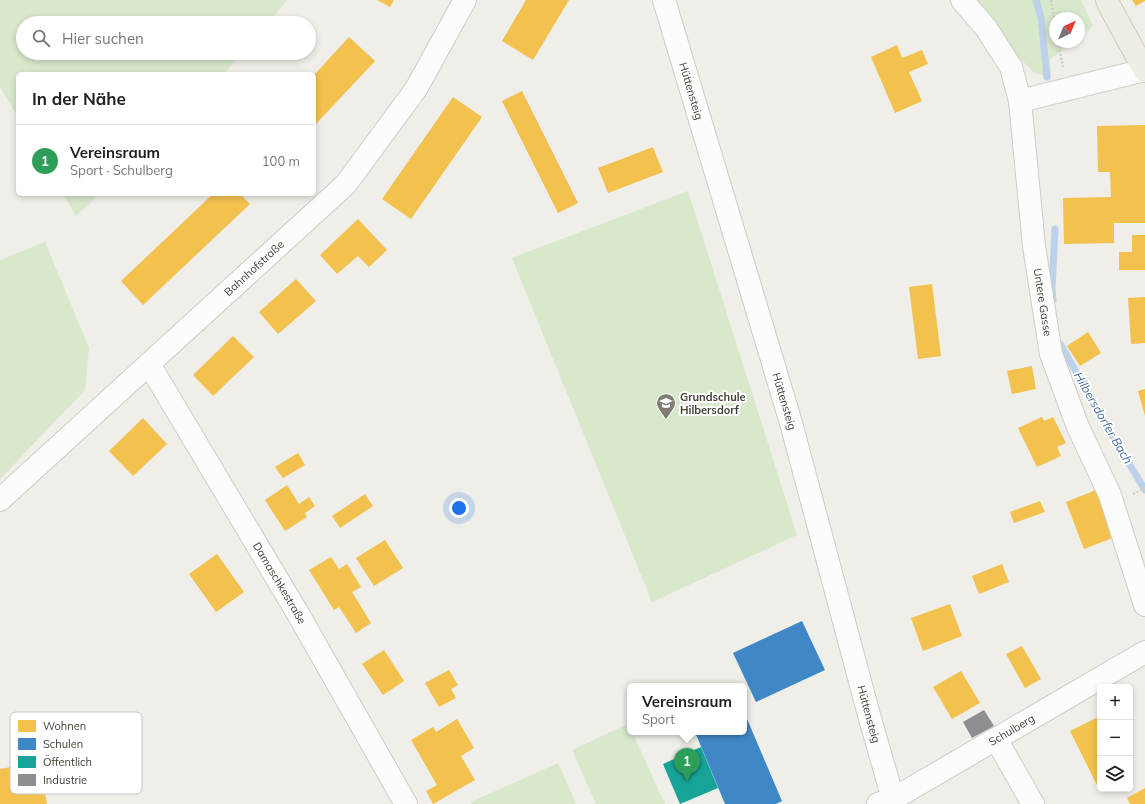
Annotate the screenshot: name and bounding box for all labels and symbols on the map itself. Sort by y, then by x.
north arrow [1049,12,1085,48]
street label: Hüttensteig [676,61,707,121]
street label: Bahnhofstraße [221,237,287,299]
street label: Untere Gasse [1031,267,1055,337]
water label: Hilbersdorfer Bach [1071,369,1136,466]
street label: Hüttensteig [769,371,800,432]
place label: Grundschule Hilbersdorf [680,390,746,417]
school or university icon: Grundschule Hilbersdorf [655,392,677,420]
your location [449,498,469,518]
street label: Damaschkestraße [250,540,309,626]
street label: Hüttensteig [854,684,884,745]
street label: Schulberg [986,711,1037,749]
legend [10,712,142,794]
text: Wohnen [43,719,86,733]
text: Schulen [43,737,83,751]
pin: 1 [674,748,700,781]
text: Öffentlich [43,755,92,769]
text: Industrie [43,773,87,787]

